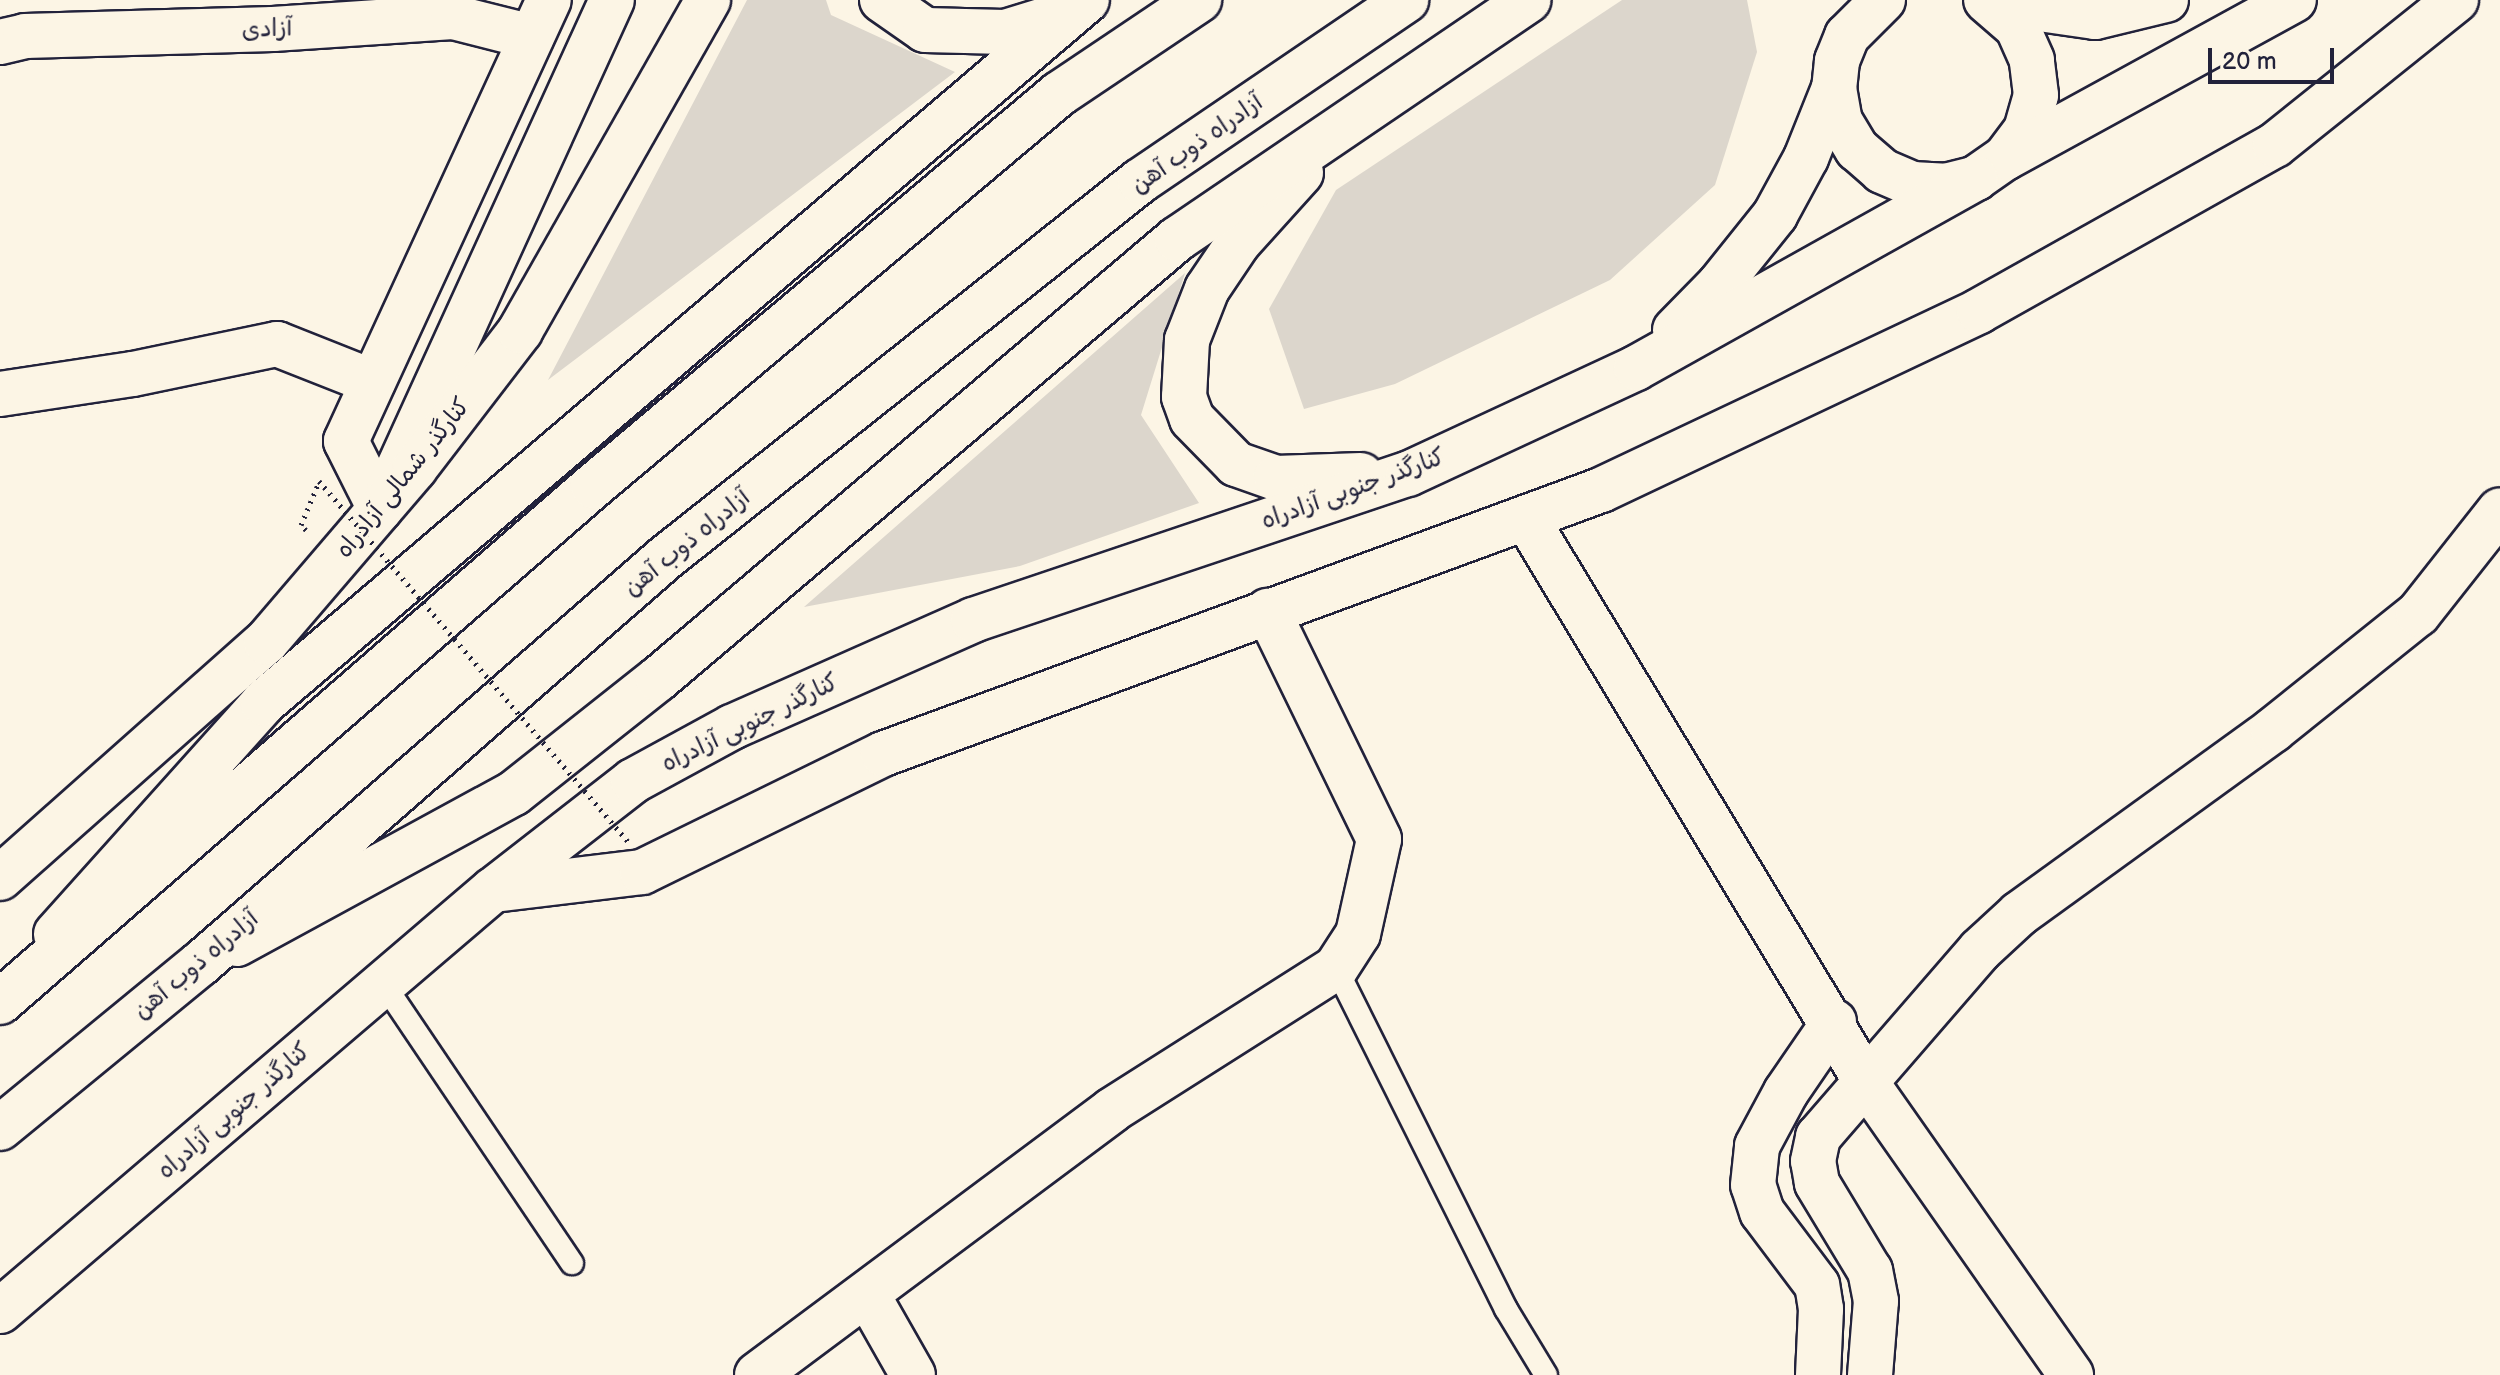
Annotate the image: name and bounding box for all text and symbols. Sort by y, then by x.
street label: آزادی [241,14,293,44]
scale bar [2212,32,2338,82]
text: 20 m [2222,47,2277,76]
street label: آزادراه ذوب آهن [1126,88,1268,200]
street label: کنارگذر شمالی آزادراه [330,392,476,564]
street label: کنارگذر جنوبی آزادراه [1257,442,1449,536]
street label: آزادراه ذوب آهن [618,483,756,603]
street label: کنارگذر جنوبی آزادراه [657,668,843,778]
street label: آزادراه ذوب آهن [128,904,264,1026]
street label: کنارگذر جنوبی آزادراه [152,1037,316,1185]

